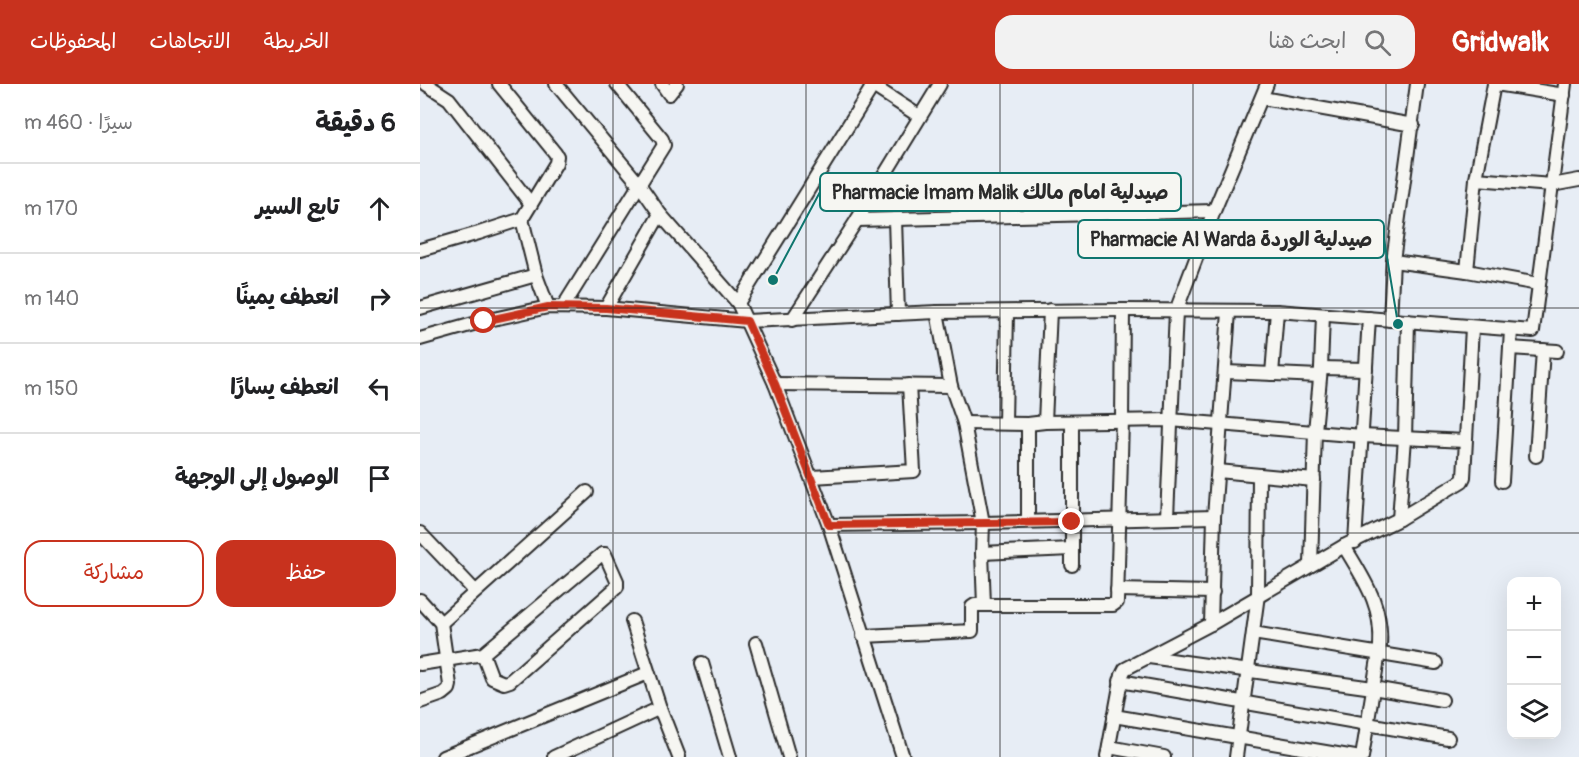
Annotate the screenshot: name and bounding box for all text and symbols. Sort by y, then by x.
search box [995,15,1415,69]
text: Gridwalk [1451,25,1549,60]
icon: search [1361,26,1394,59]
text: ابحث هنا [1268,27,1346,55]
text: المحفوظات [30,28,116,55]
text: الاتجاهات [149,28,231,55]
text: الخريطة [264,28,329,55]
text: 6 دقيقة [315,107,396,139]
text: سيرًا · 460 m [24,110,133,135]
callout: Pharmacie Imam Malik صيدلية امام مالك [820,173,1181,211]
text: Pharmacie Imam Malik صيدلية امام مالك [831,180,1169,207]
icon: ahead [363,192,396,225]
text: تابع السير [256,193,339,221]
text: 170 m [24,196,78,221]
callout: Pharmacie Al Warda صيدلية الوردة [1078,220,1384,258]
text: Pharmacie Al Warda صيدلية الوردة [1090,227,1372,252]
icon: right [363,282,396,315]
text: انعطف يمينًا [236,283,339,311]
text: 140 m [24,286,79,311]
route start [470,307,496,333]
icon: left [363,372,396,405]
text: انعطف يسارًا [230,373,339,401]
text: 150 m [24,376,78,401]
icon: arrive [363,462,396,495]
text: الوصول إلى الوجهة [175,463,339,491]
route end [1058,508,1084,534]
button: مشاركة [24,540,204,607]
button: حفظ [216,540,396,607]
map controls [1507,577,1561,739]
button: + [1507,577,1561,631]
button: − [1507,631,1561,685]
button: layers [1507,685,1561,739]

